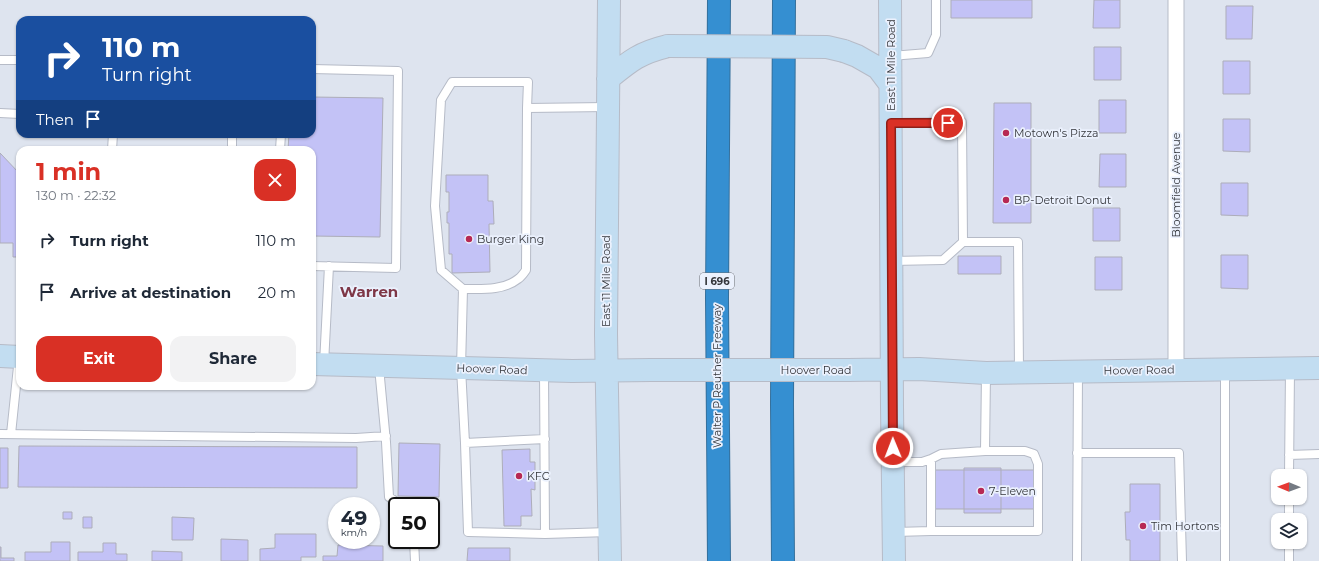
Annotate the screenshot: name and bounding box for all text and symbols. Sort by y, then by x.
street label: East 11 Mile Road [884,19,898,111]
text: 110 m [102,30,180,64]
icon: right [36,32,88,84]
text: Turn right [102,64,192,86]
pin [931,106,965,140]
icon: arrive [82,108,104,130]
text: Then [36,110,74,129]
icon: arrive [937,112,959,134]
place label: Motown's Pizza [1014,126,1099,140]
marker: Motown's Pizza [1001,128,1011,138]
street label: Bloomfield Avenue [1169,132,1183,237]
text: 1 min [36,157,101,186]
button: close [254,159,296,201]
text: 130 m · 22:32 [36,187,116,203]
place label: BP-Detroit Donut [1014,193,1112,207]
marker: BP-Detroit Donut [1001,195,1011,205]
icon: right [36,229,58,251]
text: Turn right [70,231,149,250]
text: 110 m [255,231,296,250]
place label: Burger King [477,232,544,246]
marker: Burger King [464,234,474,244]
street label: East 11 Mile Road [599,235,613,327]
road number: I 696 [700,273,734,289]
icon: arrive [36,281,58,303]
district label: Warren [340,282,398,301]
text: Arrive at destination [70,283,231,302]
text: 20 m [258,283,296,302]
street label: Walter P Reuther Freeway [710,304,724,448]
button: Exit [36,336,162,382]
button: Share [170,336,296,382]
street label: Hoover Road [456,361,528,377]
street label: Hoover Road [1103,362,1175,378]
street label: Hoover Road [780,363,852,377]
position arrow [872,427,914,469]
place label: KFC [527,469,550,483]
north arrow [1271,469,1307,505]
map controls [1271,469,1307,549]
marker: KFC [514,471,524,481]
place label: 7-Eleven [989,484,1036,498]
marker: 7-Eleven [976,486,986,496]
speed limit sign: 50 [388,497,440,549]
text: 49 [341,506,367,530]
button: layers [1271,513,1307,549]
place label: Tim Hortons [1151,519,1220,533]
marker: Tim Hortons [1138,521,1148,531]
text: km/h [341,526,367,539]

